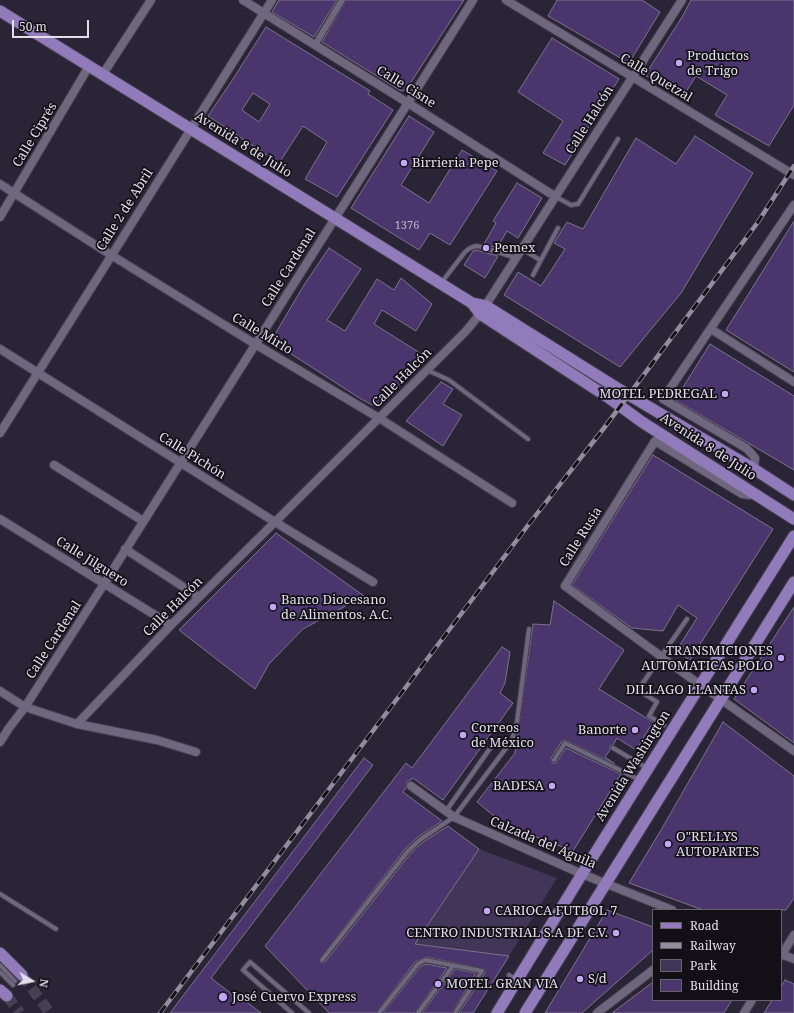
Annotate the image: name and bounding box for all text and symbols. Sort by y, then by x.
scale bar [14,12,91,38]
text: 50 m [19,18,47,35]
place label: Productos de Trigo [687,48,749,79]
street label: Calle Quetzal [617,50,695,106]
marker: Productos de Trigo [674,58,684,68]
street label: Calle Cisne [373,63,439,111]
street label: Calle Halcón [563,83,617,157]
street label: Calle Ciprés [10,100,60,170]
street label: Avenida 8 de Julio [192,109,294,181]
place label: Birrieria Pepe [412,155,499,171]
marker: Birrieria Pepe [399,158,409,168]
street label: Calle 2 de Abril [93,166,157,254]
house number: 1376 [395,219,419,233]
street label: Calle Cardenal [259,226,319,310]
place label: Pemex [494,240,536,256]
marker: Pemex [481,243,491,253]
street label: Calle Mirlo [229,310,295,358]
street label: Calle Halcón [369,345,435,411]
place label: MOTEL PEDREGAL [599,386,717,402]
marker: MOTEL PEDREGAL [720,389,730,399]
street label: Avenida 8 de Julio [657,410,759,484]
street label: Calle Pichón [156,429,228,483]
street label: Calle Rusia [556,504,606,570]
street label: Calle Jilguero [53,534,131,590]
street label: Calle Halcón [140,574,206,640]
place label: Banco Diocesano de Alimentos, A.C. [281,592,392,623]
street label: Calle Cardenal [23,598,85,682]
marker: Banco Diocesano de Alimentos, A.C. [268,602,278,612]
place label: TRANSMICIONES AUTOMATICAS POLO [641,643,773,674]
marker: TRANSMICIONES AUTOMATICAS POLO [776,653,786,663]
place label: DILLAGO LLANTAS [626,682,746,698]
marker: DILLAGO LLANTAS [749,685,759,695]
street label: Avenida Washington [592,707,674,825]
place label: Correos de México [471,720,534,751]
place label: Banorte [578,722,627,738]
marker: Banorte [630,725,640,735]
marker: Correos de México [458,730,468,740]
place label: BADESA [493,778,544,794]
marker: BADESA [547,781,557,791]
street label: Calzada del Águila [487,814,599,872]
place label: O"RELLYS AUTOPARTES [676,829,759,860]
marker: O"RELLYS AUTOPARTES [663,839,673,849]
place label: CARIOCA FUTBOL 7 [495,903,617,919]
marker: CARIOCA FUTBOL 7 [482,906,492,916]
legend [652,909,782,1001]
text: Road [690,917,719,934]
place label: CENTRO INDUSTRIAL S.A DE C.V. [406,925,608,941]
marker: CENTRO INDUSTRIAL S.A DE C.V. [611,928,621,938]
text: Railway [690,937,736,954]
text: Park [690,957,717,974]
north arrow [12,961,52,1001]
place label: S/d [588,971,607,987]
marker: S/d [575,974,585,984]
place label: MOTEL GRAN VIA [446,976,558,992]
text: Building [690,977,738,994]
text: N [36,978,52,989]
marker: MOTEL GRAN VIA [433,979,443,989]
place label: José Cuervo Express [232,989,356,1005]
marker: José Cuervo Express [217,991,229,1003]

